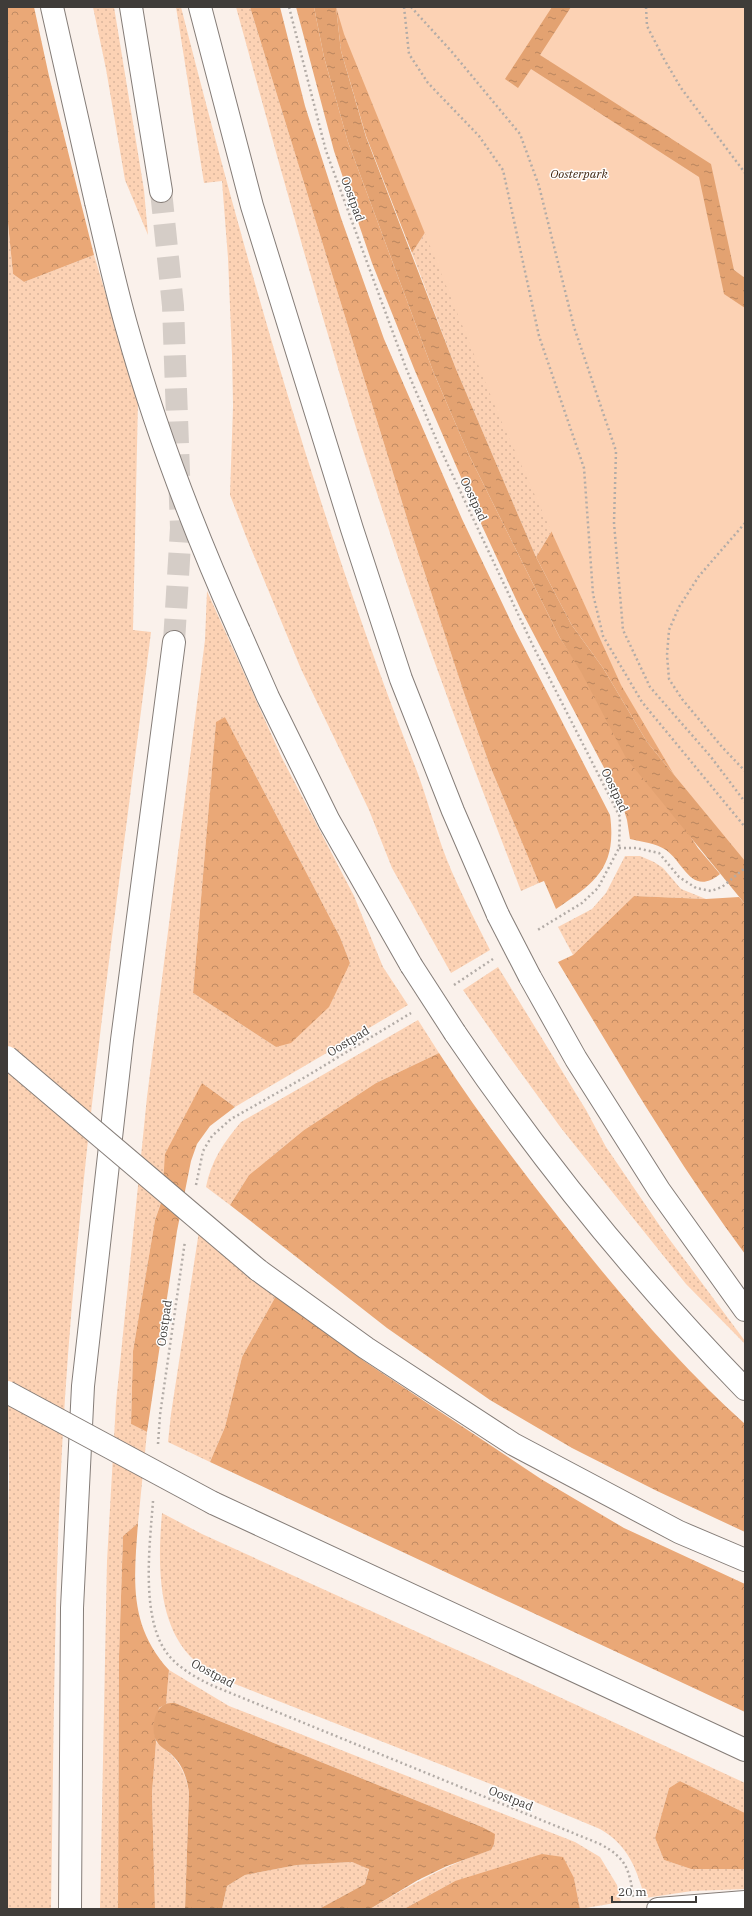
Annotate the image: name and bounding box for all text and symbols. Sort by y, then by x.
park label: Oosterpark [550,166,608,181]
street label: Oostpad [338,174,368,224]
street label: Oostpad [457,475,491,523]
street label: Oostpad [598,766,632,814]
street label: Oostpad [324,1023,372,1059]
street label: Oostpad [153,1299,175,1347]
street label: Oostpad [189,1655,237,1691]
street label: Oostpad [487,1782,535,1814]
scale bar [612,1878,696,1904]
text: 20 m [618,1884,647,1899]

